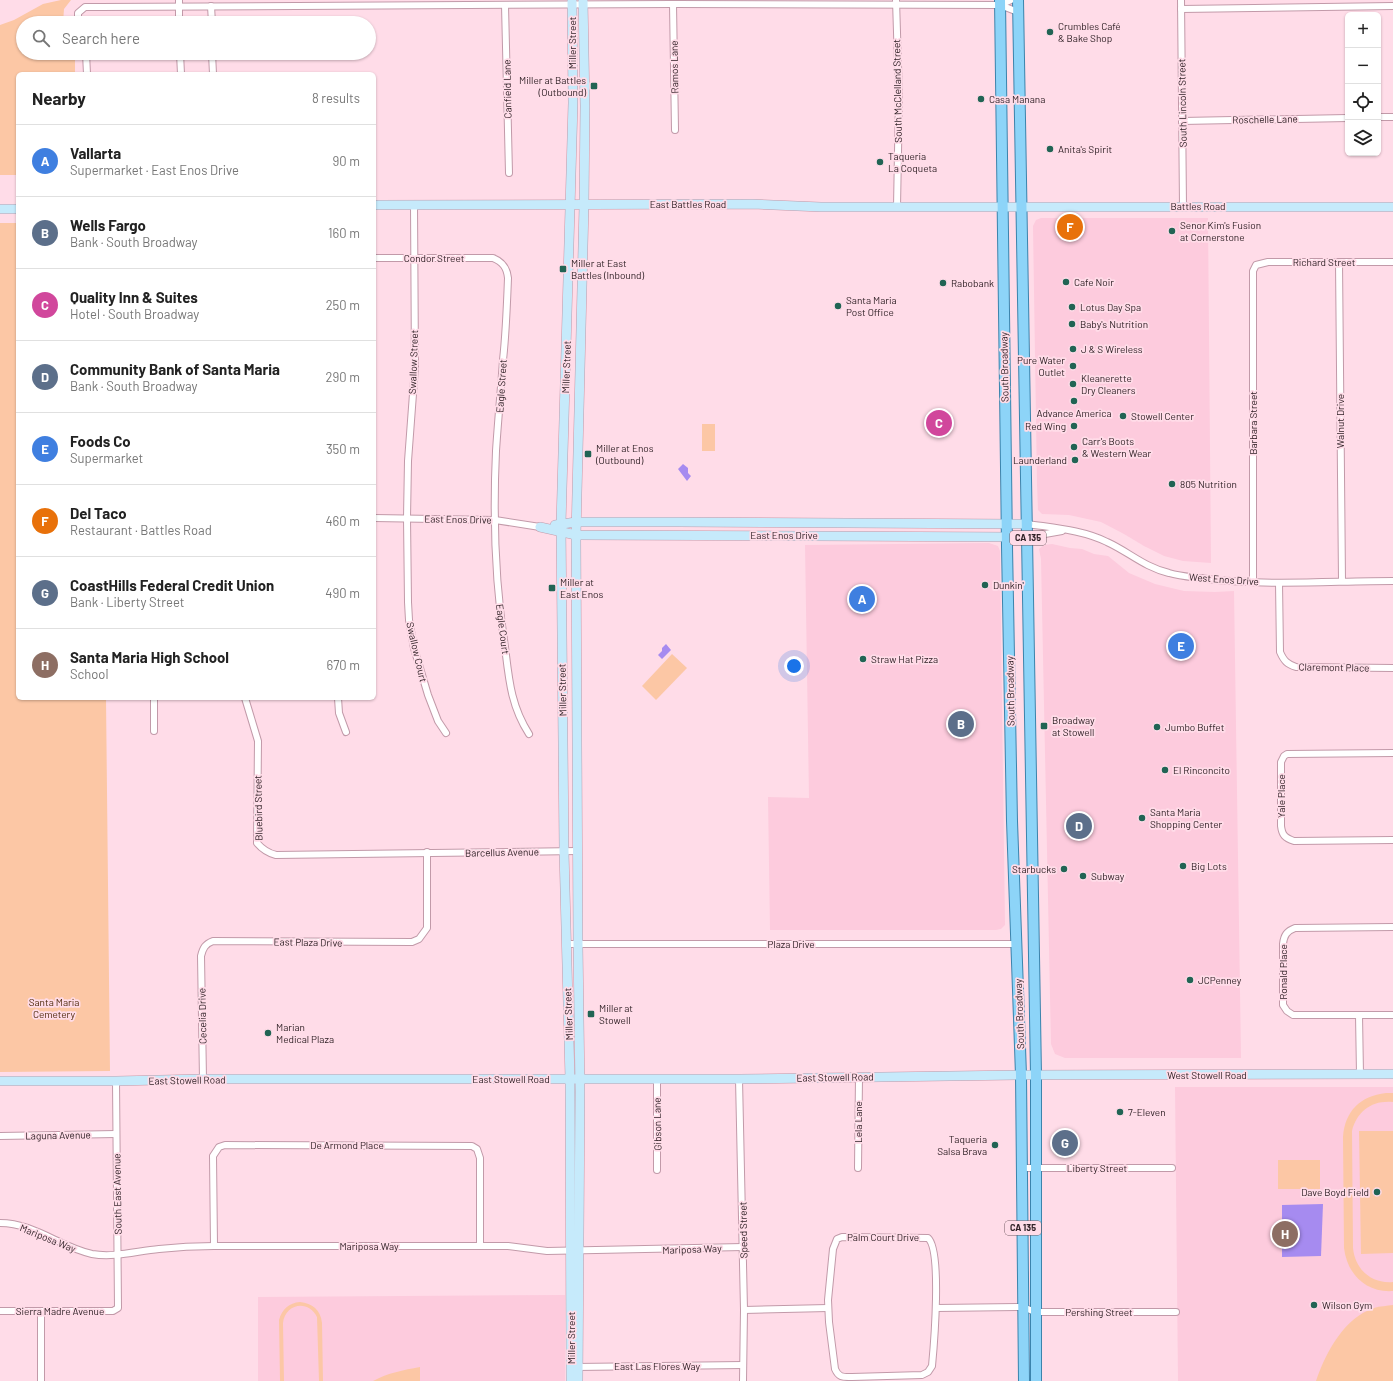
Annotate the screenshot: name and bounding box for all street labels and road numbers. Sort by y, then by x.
street label: Miller Street [566,16,578,69]
street label: South McClelland Street [890,39,904,143]
street label: Ramos Lane [668,40,680,94]
street label: South Lincoln Street [1175,58,1189,148]
street label: Canfield Lane [500,59,514,119]
street label: Roschelle Lane [1232,112,1298,126]
street label: East Battles Road [650,198,726,210]
street label: Battles Road [1170,200,1226,212]
street label: Condor Street [404,252,465,264]
street label: Richard Street [1293,256,1356,268]
street label: Swallow Street [406,329,420,394]
street label: South Broadway [997,331,1011,402]
street label: Miller Street [559,340,573,393]
street label: Eagle Street [493,359,509,413]
street label: Barbara Street [1247,391,1259,455]
street label: Walnut Drive [1334,394,1346,448]
street label: East Enos Drive [424,512,492,526]
street label: East Enos Drive [750,529,818,541]
road number: CA 135 [1010,531,1046,545]
street label: West Enos Drive [1189,571,1259,587]
street label: Eagle Court [494,603,512,655]
street label: Swallow Court [404,621,430,684]
street label: South Broadway [1003,655,1017,726]
street label: Claremont Place [1298,660,1370,674]
street label: Miller Street [556,663,568,716]
street label: Yale Place [1275,774,1287,818]
street label: Bluebird Street [251,775,265,841]
street label: Barcellus Avenue [465,845,539,859]
street label: East Plaza Drive [274,935,342,949]
street label: Plaza Drive [767,938,815,950]
street label: Ronald Place [1277,944,1289,1000]
street label: South Broadway [1012,978,1026,1049]
street label: Miller Street [561,987,575,1040]
street label: Cecelia Drive [196,988,208,1044]
street label: West Stowell Road [1167,1069,1247,1081]
street label: East Stowell Road [796,1070,874,1084]
street label: East Stowell Road [148,1073,226,1087]
street label: East Stowell Road [472,1073,550,1085]
street label: Gibson Lane [651,1097,663,1151]
street label: Lela Lane [852,1101,864,1143]
street label: Laguna Avenue [25,1128,91,1142]
street label: De Armond Place [310,1139,384,1151]
street label: South East Avenue [110,1153,124,1235]
street label: Liberty Street [1067,1162,1127,1174]
street label: Speed Street [736,1201,749,1258]
street label: Mariposa Way [18,1221,78,1255]
road number: CA 135 [1005,1221,1041,1235]
street label: Palm Court Drive [847,1231,919,1243]
street label: Mariposa Way [339,1240,399,1252]
street label: Mariposa Way [662,1242,722,1256]
street label: Sierra Madre Avenue [16,1305,104,1317]
street label: Pershing Street [1065,1306,1133,1318]
street label: Miller Street [565,1311,577,1364]
street label: East Las Flores Way [614,1360,701,1372]

